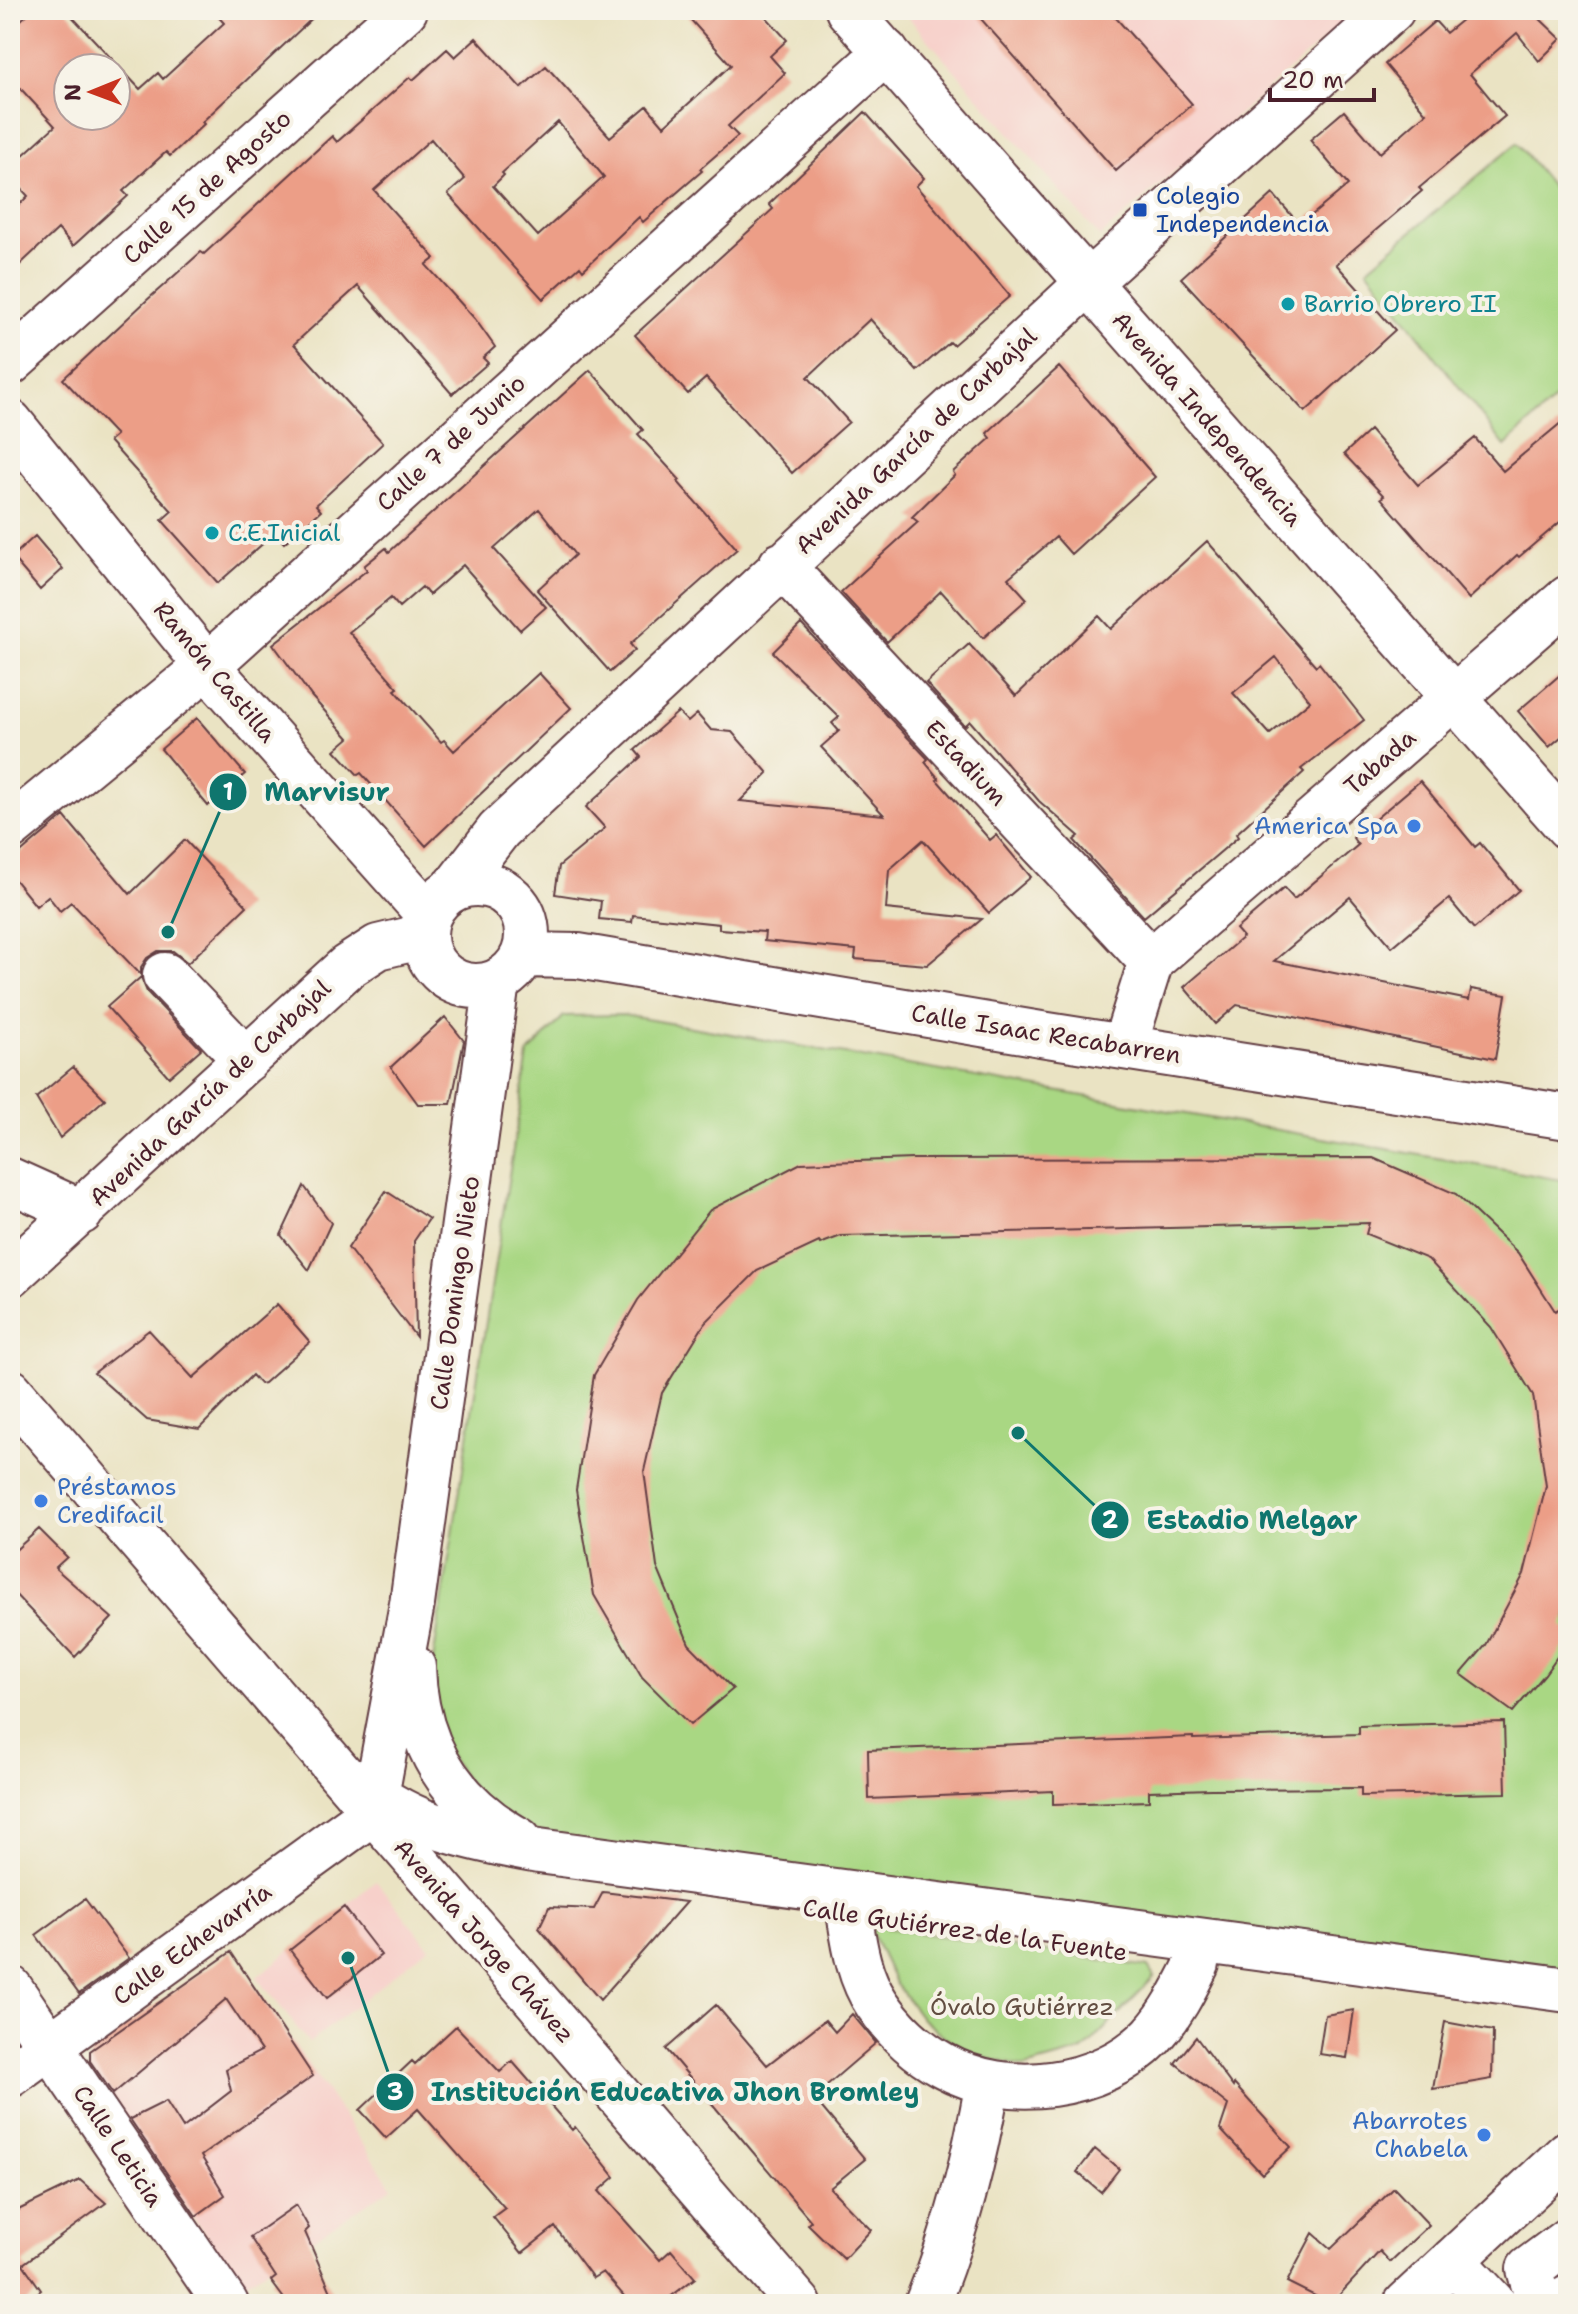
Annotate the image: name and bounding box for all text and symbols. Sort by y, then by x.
north arrow [52,52,132,132]
scale bar [1270,52,1374,102]
text: 20 m [1282,64,1344,96]
text: N [58,83,87,101]
street label: Calle 15 de Agosto [116,103,298,271]
place label: Colegio Independencia [1156,180,1329,240]
marker: Colegio Independencia [1131,201,1149,219]
place label: Barrio Obrero II [1304,288,1497,320]
marker: Barrio Obrero II [1279,295,1297,313]
street label: Avenida Independencia [1105,305,1309,533]
street label: Avenida García de Carbajal [788,320,1044,562]
street label: Calle 7 de Junio [370,367,532,519]
place label: C.E.Inicial [228,517,341,549]
marker: C.E.Inicial [203,524,221,542]
street label: Ramón Castilla [146,595,284,749]
street label: Estadium [918,713,1014,813]
street label: Tabada [1337,722,1423,802]
callout: Marvisur [208,767,405,817]
text: Marvisur [264,774,390,809]
text: 1 [223,776,233,808]
place label: America Spa [1254,810,1398,842]
marker: America Spa [1405,817,1423,835]
street label: Avenida García de Carbajal [82,972,338,1214]
street label: Calle Isaac Recabarren [909,997,1183,1071]
street label: Calle Domingo Nieto [423,1174,487,1412]
place label: Préstamos Credifacil [57,1471,177,1531]
marker: Préstamos Credifacil [32,1492,50,1510]
callout: Estadio Melgar [1090,1495,1373,1545]
text: Estadio Melgar [1146,1502,1358,1537]
text: 2 [1102,1504,1119,1536]
street label: Avenida Jorge Chávez [386,1832,582,2050]
street label: Calle Echevarría [106,1876,278,2012]
street label: Calle Gutiérrez de la Fuente [801,1891,1129,1969]
park label: Óvalo Gutiérrez [930,1991,1114,2023]
callout: Institución Educativa Jhon Bromley [375,2067,935,2117]
text: Institución Educativa Jhon Bromley [431,2074,919,2109]
text: 3 [387,2076,403,2108]
street label: Calle Leticia [65,2079,171,2213]
place label: Abarrotes Chabela [1352,2105,1468,2165]
marker: Abarrotes Chabela [1475,2126,1493,2144]

